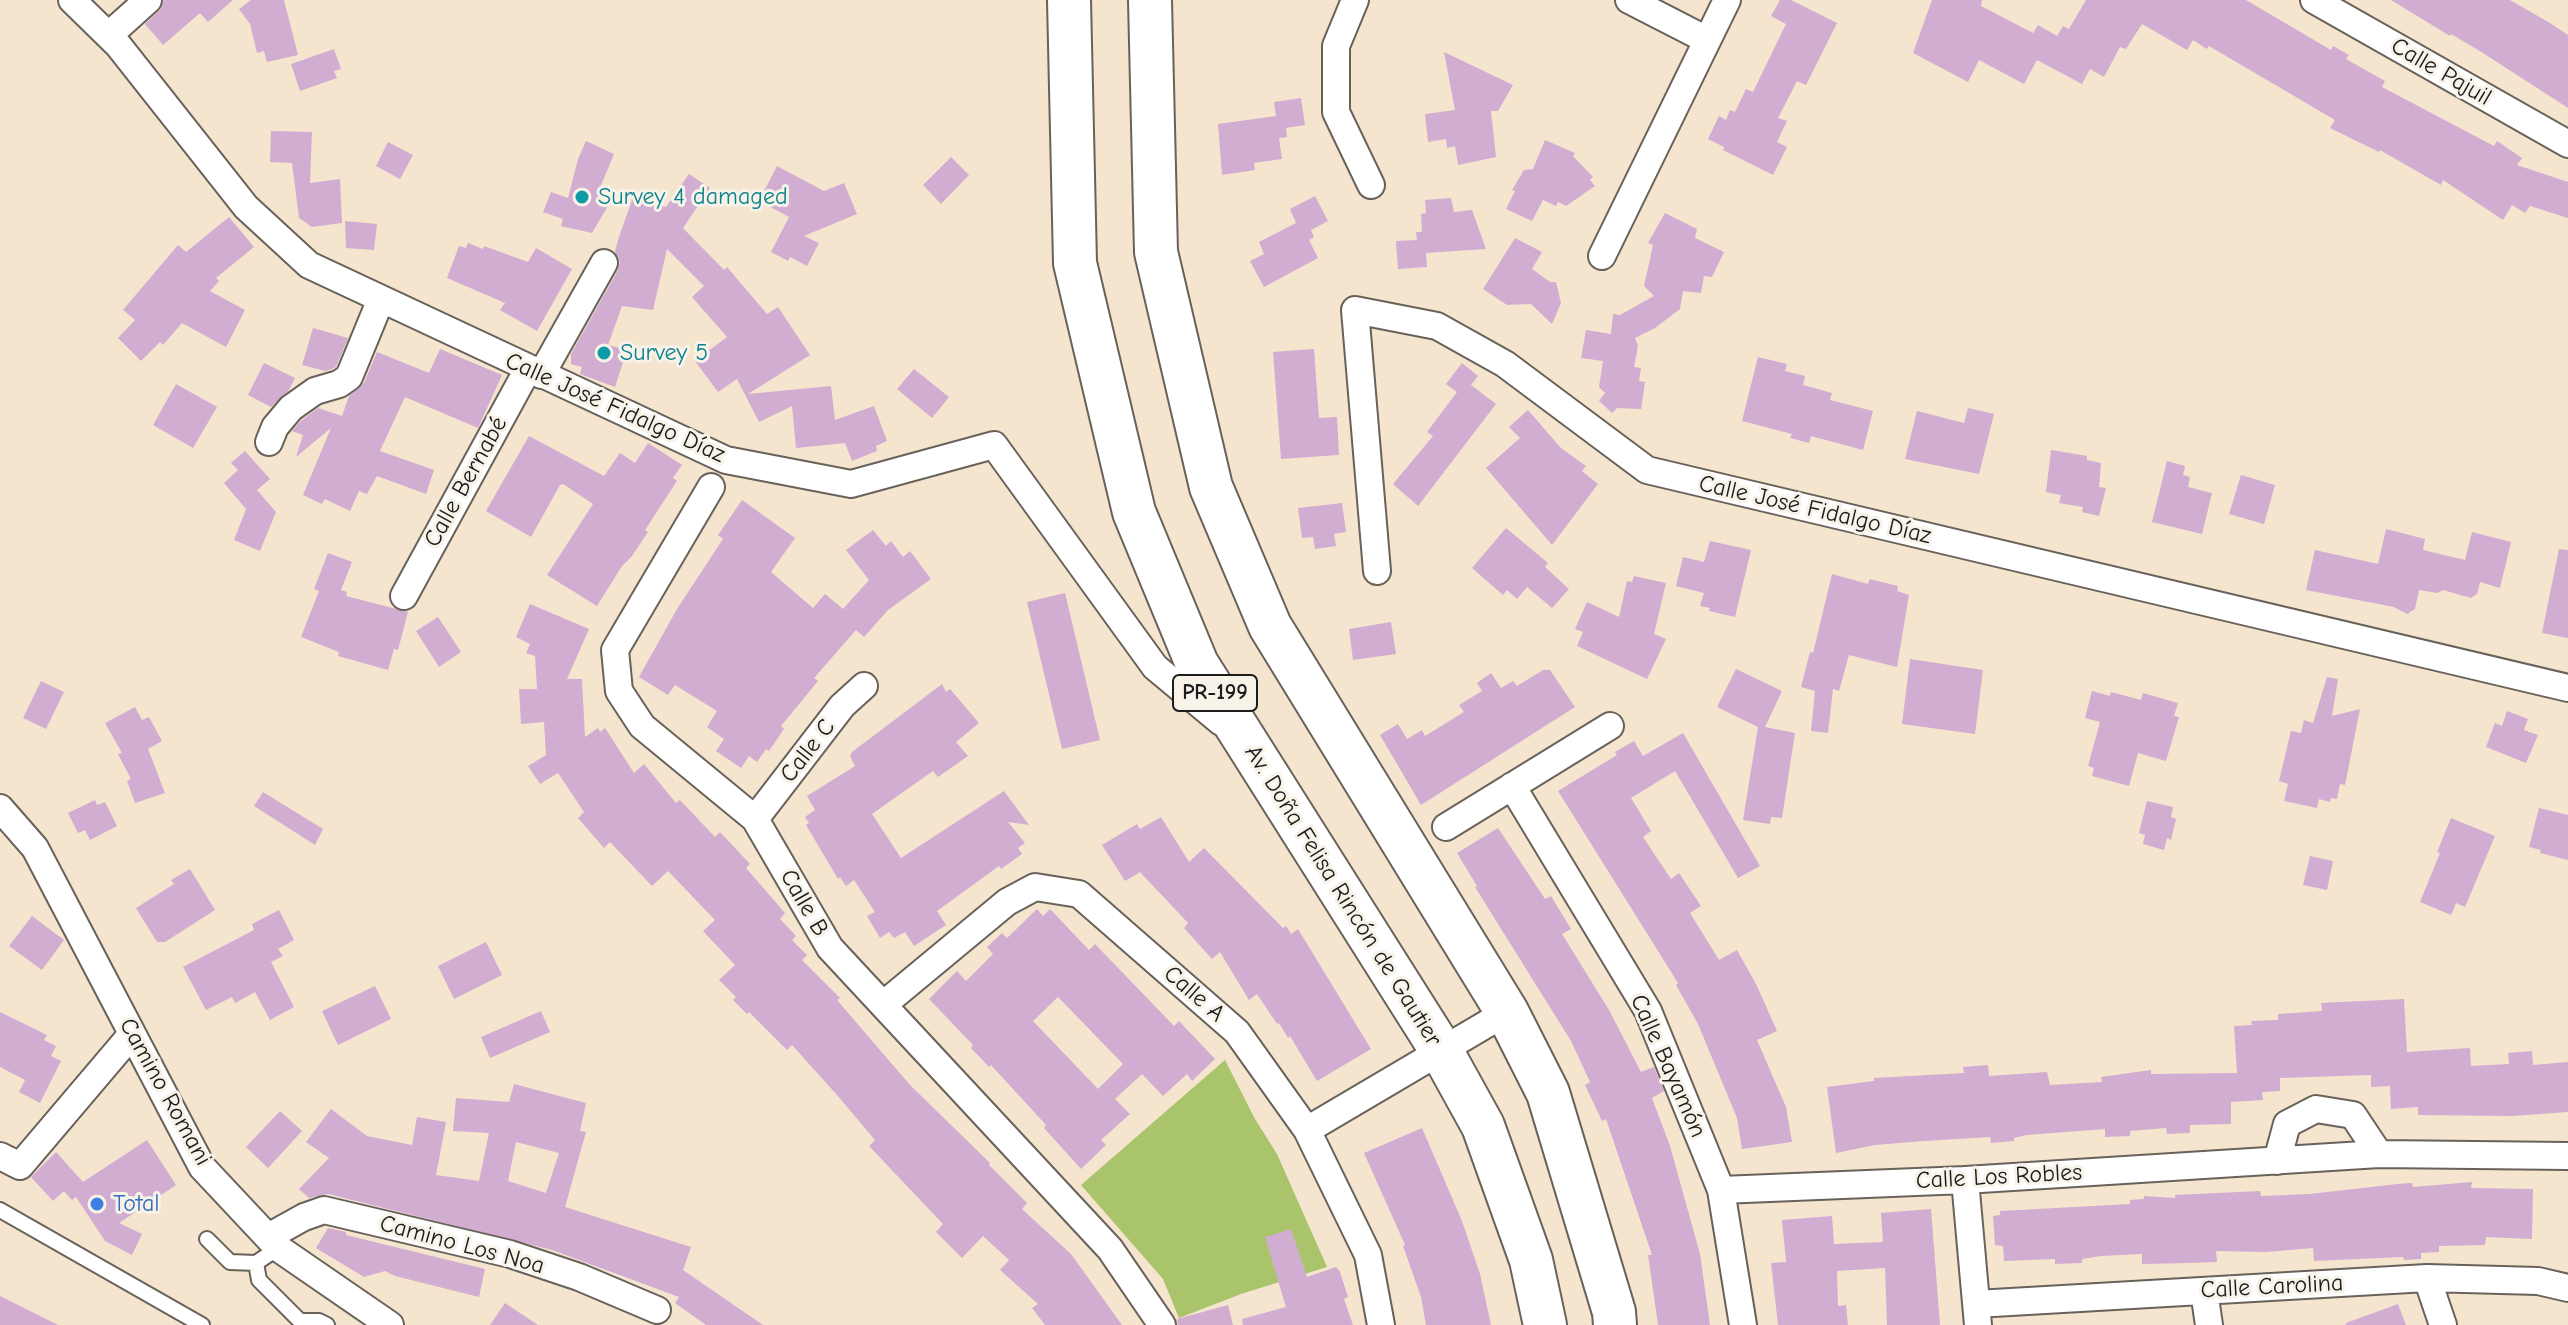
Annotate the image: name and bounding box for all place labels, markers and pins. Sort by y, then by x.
place label: Survey 4 damaged [598,183,788,211]
marker: Survey 4 damaged [573,188,591,206]
place label: Survey 5 [620,339,708,367]
marker: Survey 5 [595,344,613,362]
place label: Total [113,1190,160,1218]
marker: Total [88,1195,106,1213]

